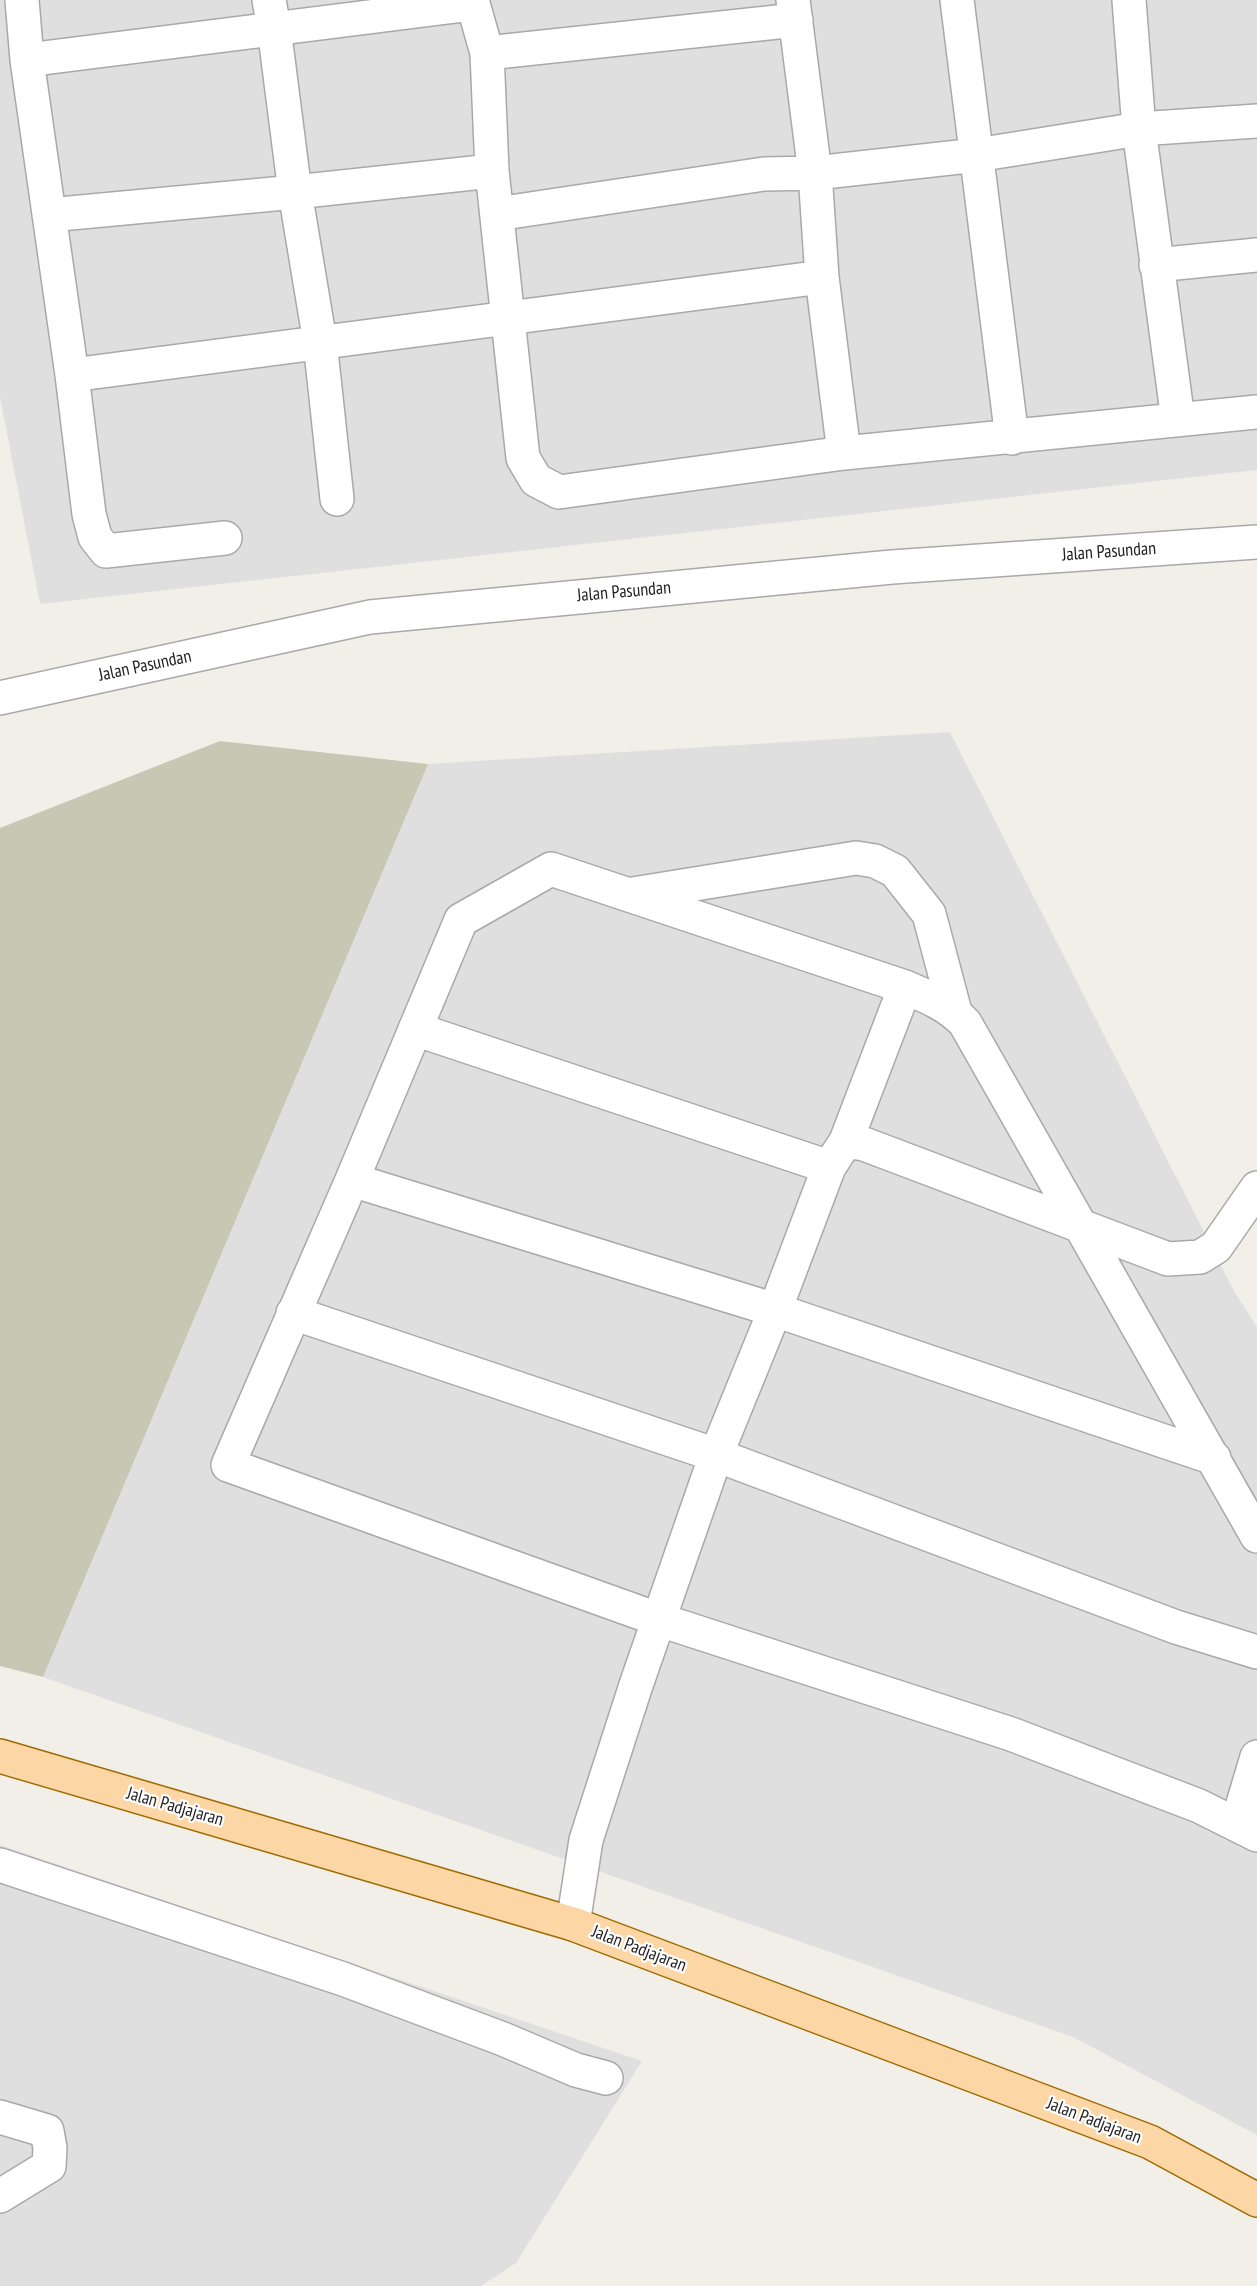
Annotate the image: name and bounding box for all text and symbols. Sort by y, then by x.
street label: Jalan Pasundan [1061,538,1157,566]
street label: Jalan Pasundan [576,577,672,607]
street label: Jalan Pasundan [97,646,193,686]
street label: Jalan Padjajaran [124,1783,226,1831]
street label: Jalan Padjajaran [589,1921,689,1977]
street label: Jalan Padjajaran [1044,2093,1144,2149]

